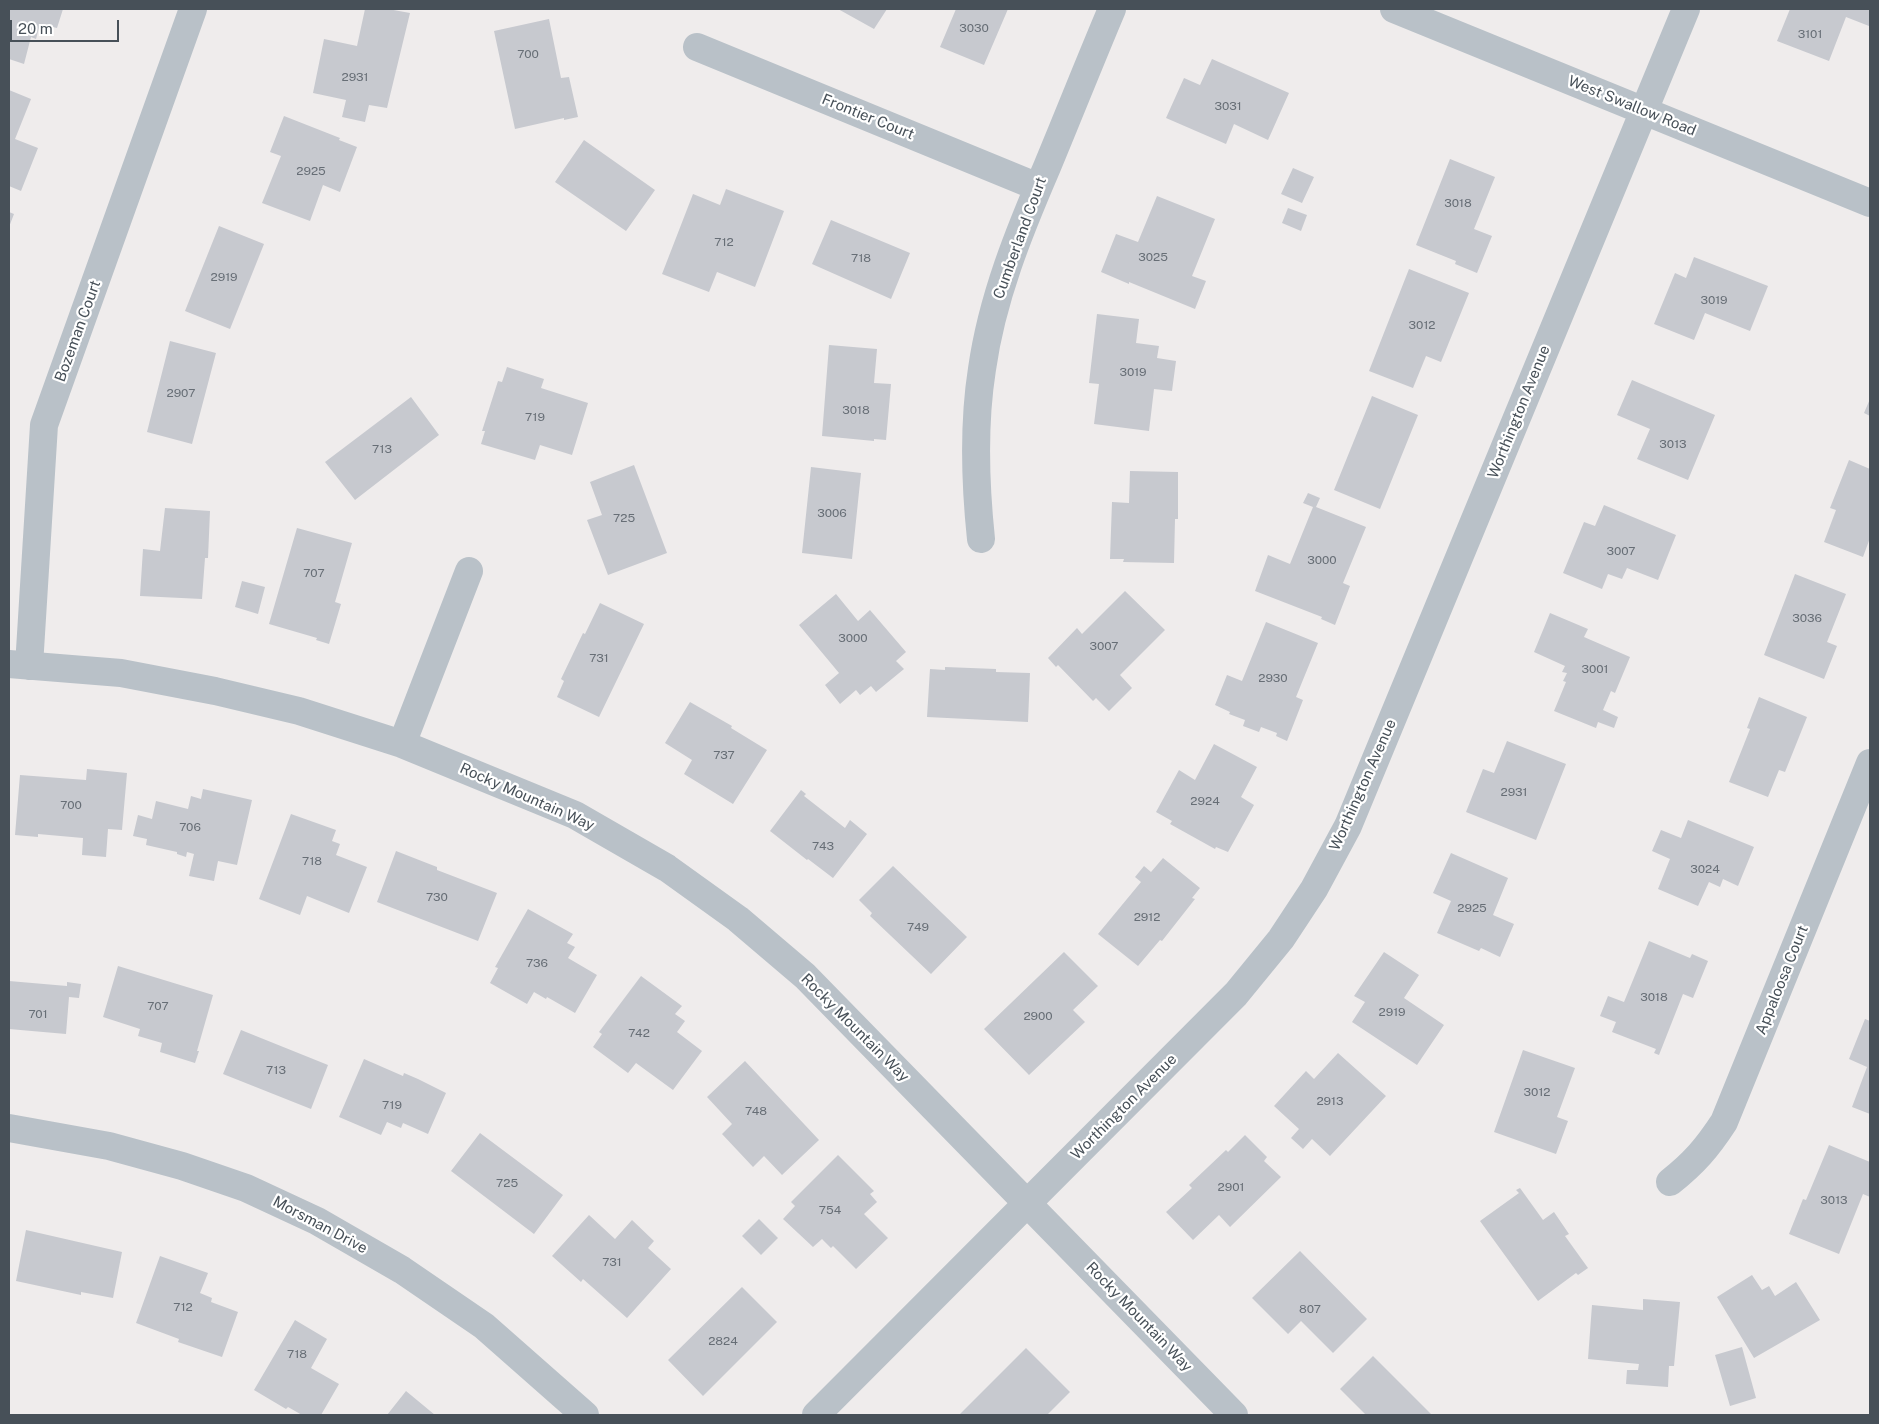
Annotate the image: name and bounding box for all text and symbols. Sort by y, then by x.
scale bar [12,10,121,42]
text: 20 m [18,20,53,37]
house number: 3030 [959,21,989,35]
house number: 3101 [1798,27,1822,41]
house number: 700 [517,47,539,61]
house number: 2931 [341,70,369,84]
street label: West Swallow Road [1565,72,1699,140]
street label: Frontier Court [819,90,917,144]
house number: 3031 [1214,99,1242,113]
house number: 2925 [296,164,326,178]
street label: Cumberland Court [990,175,1050,301]
house number: 3018 [1444,196,1472,210]
house number: 712 [714,235,734,249]
house number: 3025 [1138,250,1168,264]
house number: 718 [851,251,871,265]
house number: 2919 [210,270,238,284]
street label: Bozeman Court [51,278,105,384]
house number: 3019 [1700,293,1728,307]
house number: 3012 [1409,318,1435,332]
street label: Worthington Avenue [1484,343,1554,481]
house number: 3019 [1119,365,1147,379]
house number: 2907 [167,386,195,400]
house number: 3018 [842,403,870,417]
house number: 719 [525,410,545,424]
house number: 3013 [1659,437,1687,451]
house number: 713 [372,442,392,456]
house number: 3006 [817,506,847,520]
house number: 725 [613,511,635,525]
house number: 3007 [1606,544,1636,558]
house number: 3000 [1307,553,1337,567]
house number: 707 [303,566,325,580]
house number: 3036 [1792,611,1822,625]
house number: 3000 [838,631,868,645]
house number: 3007 [1089,639,1119,653]
house number: 731 [589,651,609,665]
house number: 3001 [1582,662,1608,676]
house number: 2930 [1258,671,1288,685]
street label: Worthington Avenue [1326,716,1400,854]
house number: 737 [713,748,735,762]
street label: Rocky Mountain Way [457,759,597,835]
house number: 2931 [1500,785,1528,799]
house number: 2924 [1190,794,1220,808]
house number: 700 [60,798,82,812]
house number: 706 [179,820,201,834]
house number: 743 [812,839,834,853]
house number: 718 [302,854,322,868]
house number: 3024 [1690,862,1720,876]
house number: 730 [426,890,448,904]
house number: 2925 [1457,901,1487,915]
house number: 2912 [1134,910,1160,924]
house number: 749 [907,920,929,934]
street label: Appaloosa Court [1752,923,1812,1037]
house number: 736 [526,956,548,970]
street label: Rocky Mountain Way [797,970,913,1086]
house number: 3018 [1640,990,1668,1004]
house number: 707 [147,999,169,1013]
house number: 2919 [1378,1005,1406,1019]
house number: 701 [28,1007,48,1021]
house number: 2900 [1023,1009,1053,1023]
house number: 742 [628,1026,650,1040]
street label: Worthington Avenue [1067,1050,1181,1164]
house number: 713 [266,1063,286,1077]
house number: 3012 [1524,1085,1550,1099]
house number: 2913 [1316,1094,1344,1108]
house number: 719 [382,1098,402,1112]
house number: 748 [745,1104,767,1118]
house number: 725 [496,1176,518,1190]
house number: 2901 [1218,1180,1244,1194]
street label: Morsman Drive [270,1193,370,1257]
house number: 3013 [1820,1193,1848,1207]
house number: 754 [819,1203,841,1217]
house number: 731 [602,1255,622,1269]
street label: Rocky Mountain Way [1082,1258,1196,1376]
house number: 712 [173,1300,193,1314]
house number: 807 [1299,1302,1321,1316]
house number: 2824 [708,1334,738,1348]
house number: 718 [287,1347,307,1361]

